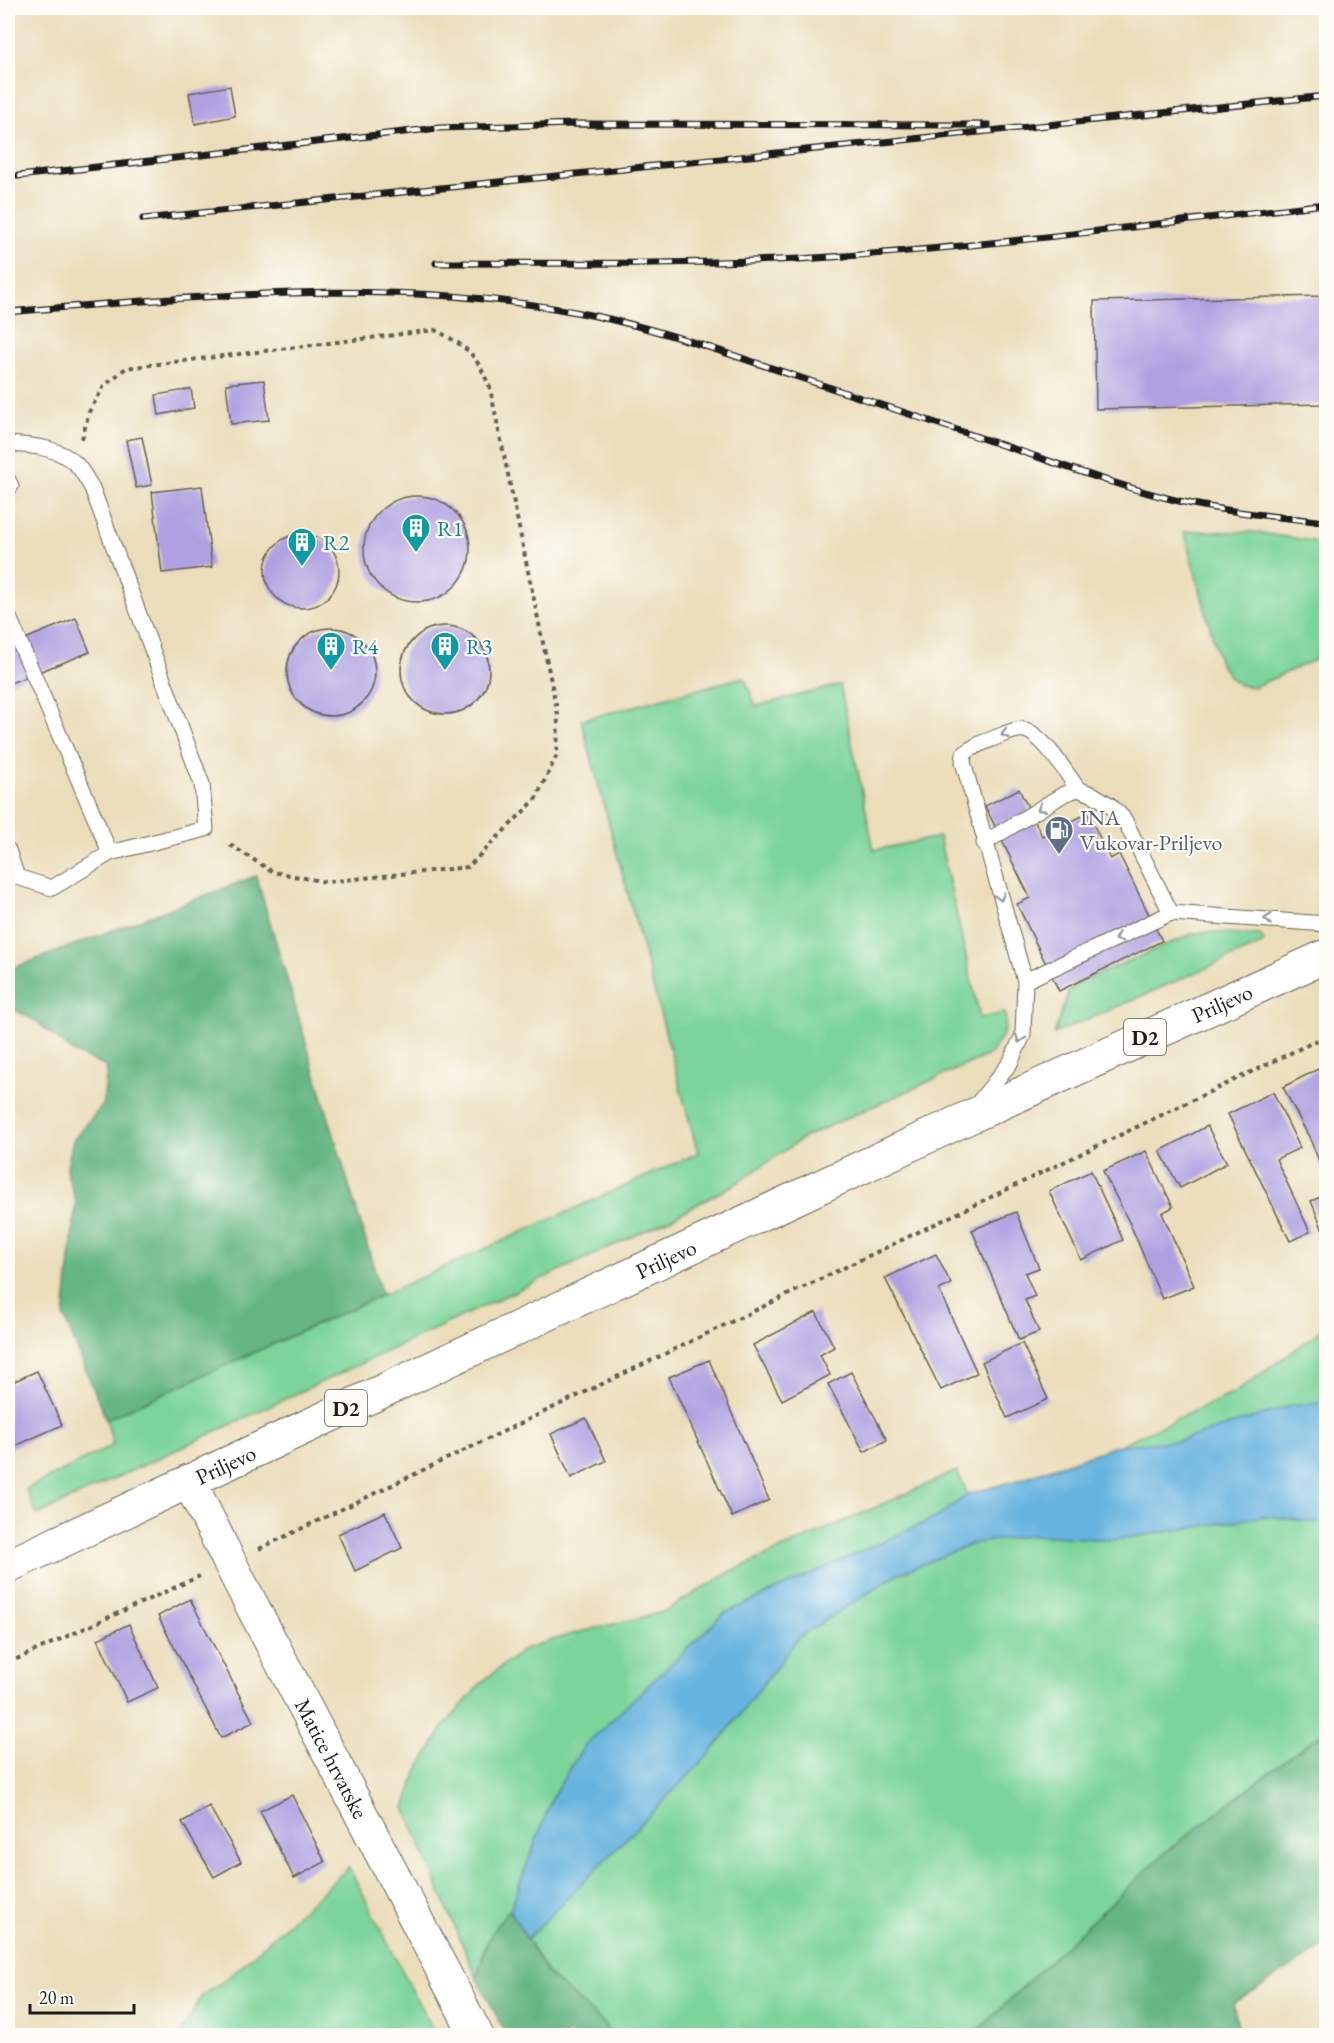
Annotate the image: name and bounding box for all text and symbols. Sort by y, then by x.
building icon: R1 [400,512,432,554]
place label: R1 [437,514,463,543]
building icon: R2 [286,526,318,568]
place label: R2 [323,528,350,557]
building icon: R4 [315,630,347,672]
building icon: R3 [429,630,461,672]
place label: R4 [352,632,379,661]
place label: R3 [466,632,492,661]
one-way arrow [1000,727,1011,740]
one-way arrow [1037,801,1047,813]
place label: INA Vukovar-Priljevo [1080,803,1223,857]
fuel station icon: INA Vukovar-Priljevo [1043,814,1075,856]
one-way arrow [993,891,1005,902]
one-way arrow [1264,913,1273,926]
one-way arrow [1113,930,1124,942]
street label: Priljevo [1187,977,1257,1029]
road number: D2 [1124,1019,1166,1055]
one-way arrow [1015,1033,1027,1044]
street label: Priljevo [631,1232,701,1285]
road number: D2 [325,1390,367,1426]
street label: Priljevo [190,1438,261,1491]
street label: Matice hrvatske [288,1693,375,1824]
scale bar [30,1977,134,2015]
text: 20 m [39,1986,74,2009]

